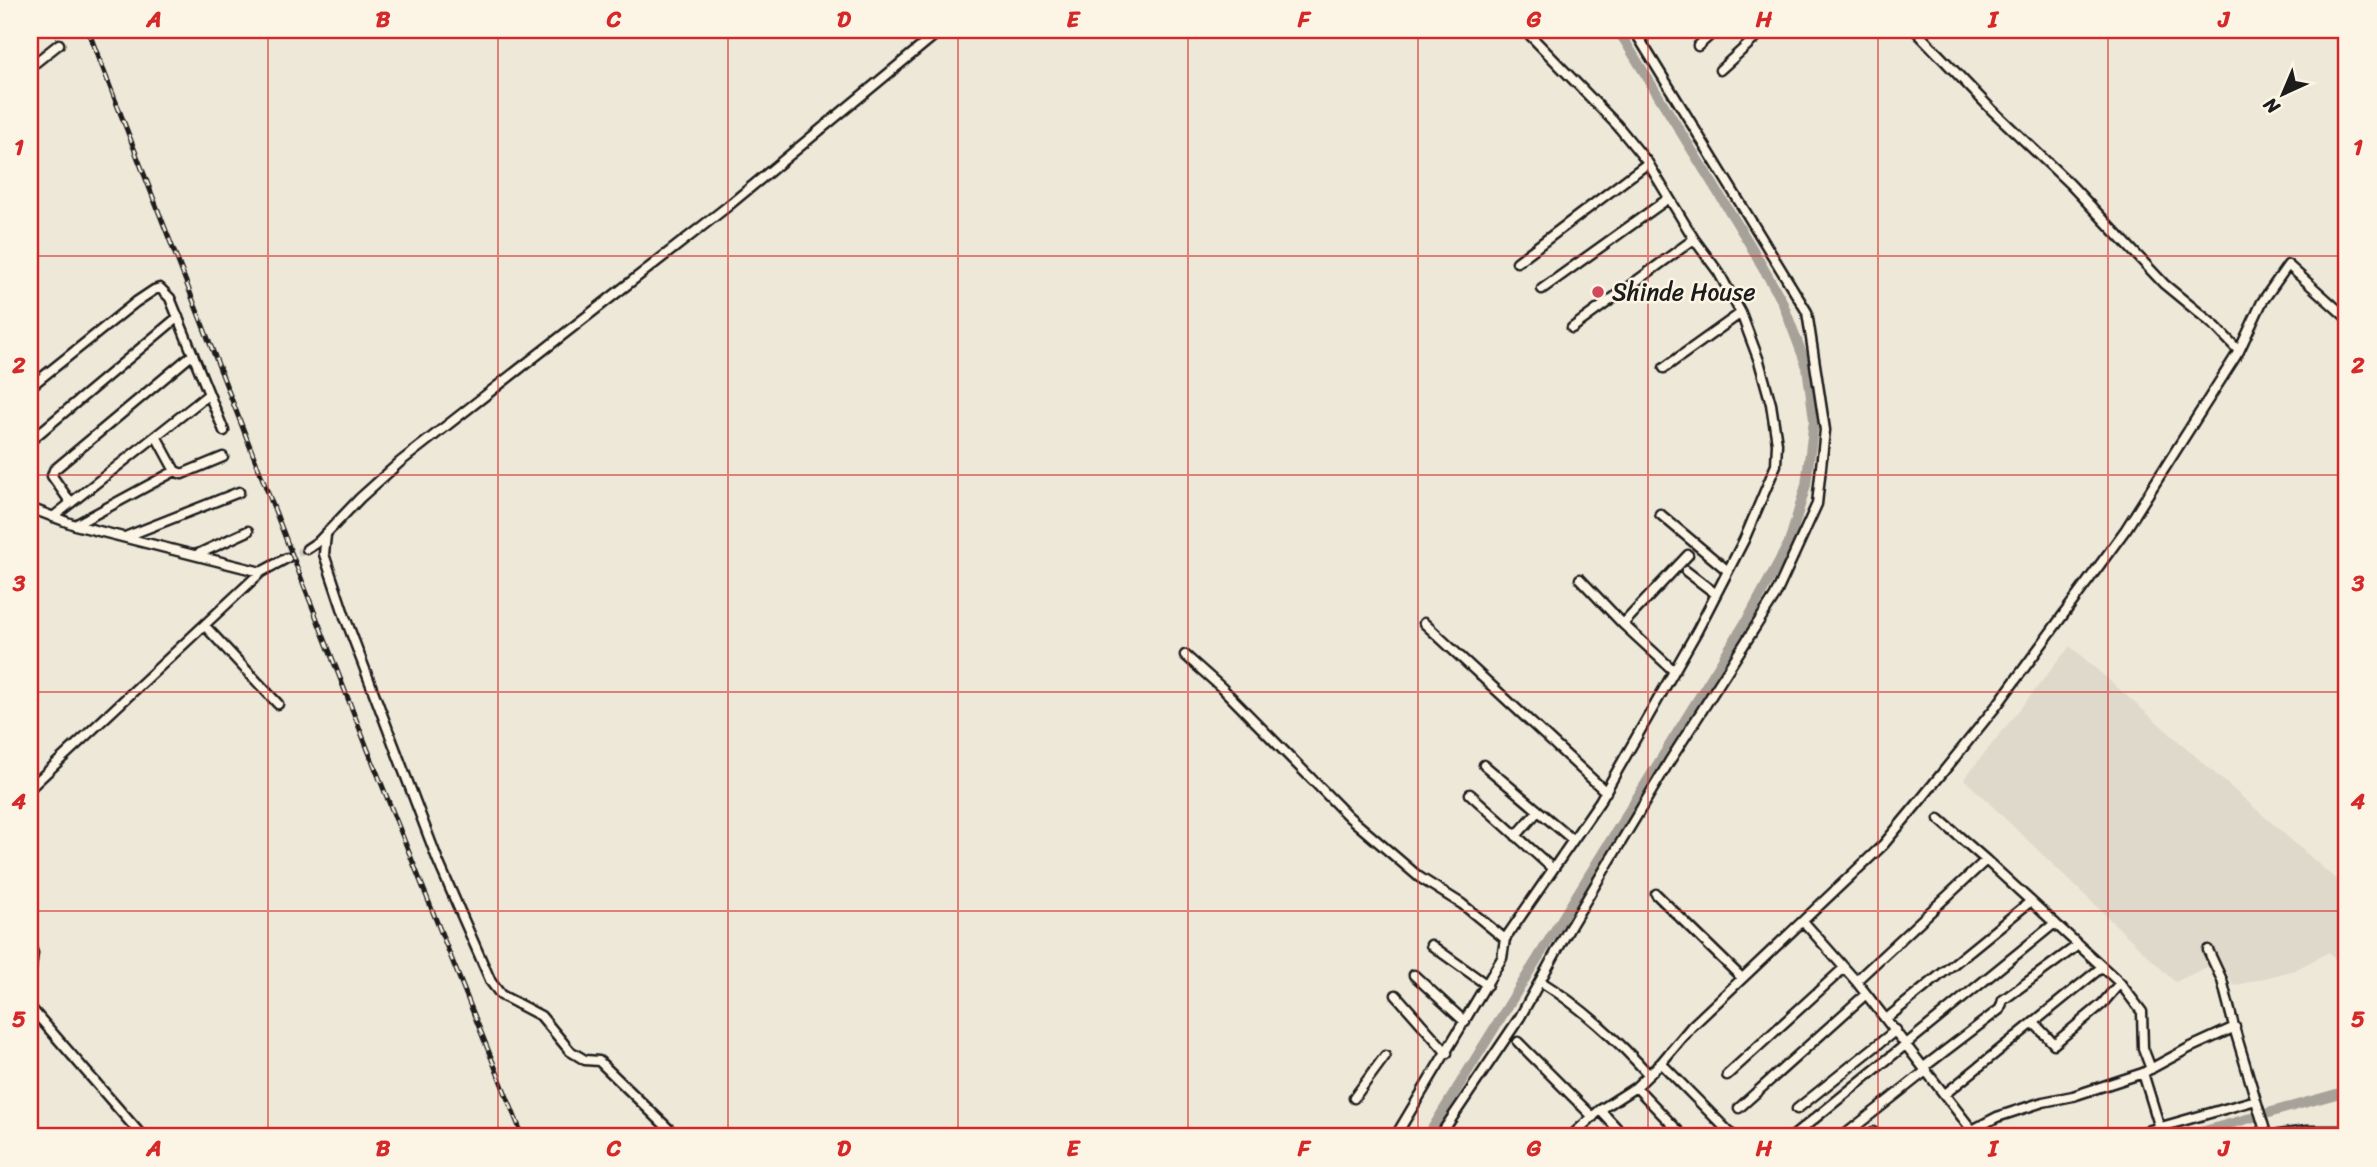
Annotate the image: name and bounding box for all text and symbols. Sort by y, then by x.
text: A [145,0,162,40]
text: B [376,0,391,40]
text: C [606,0,622,40]
text: D [837,0,852,40]
text: E [1067,0,1082,40]
text: F [1297,0,1312,40]
text: G [1526,0,1542,40]
text: H [1755,0,1773,40]
text: I [1987,0,1999,40]
text: J [2217,0,2231,40]
north arrow [2248,60,2318,130]
text: N [2255,89,2288,123]
text: 1 [14,127,24,168]
text: 1 [2353,127,2363,168]
place label: Shinde House [1612,271,1756,313]
marker: Shinde House [1590,284,1606,300]
text: 2 [11,345,26,386]
text: 2 [2350,345,2365,386]
text: 3 [12,563,26,604]
text: 3 [2351,563,2365,604]
text: 4 [11,781,27,822]
text: 4 [2350,781,2366,822]
text: 5 [12,999,26,1040]
text: 5 [2351,999,2365,1040]
text: A [145,1128,162,1167]
text: B [376,1128,391,1167]
text: C [606,1128,622,1167]
text: D [837,1128,852,1167]
text: E [1067,1128,1082,1167]
text: F [1297,1128,1312,1167]
text: G [1526,1128,1542,1167]
text: H [1755,1128,1773,1167]
text: I [1987,1128,1999,1167]
text: J [2217,1128,2231,1167]

